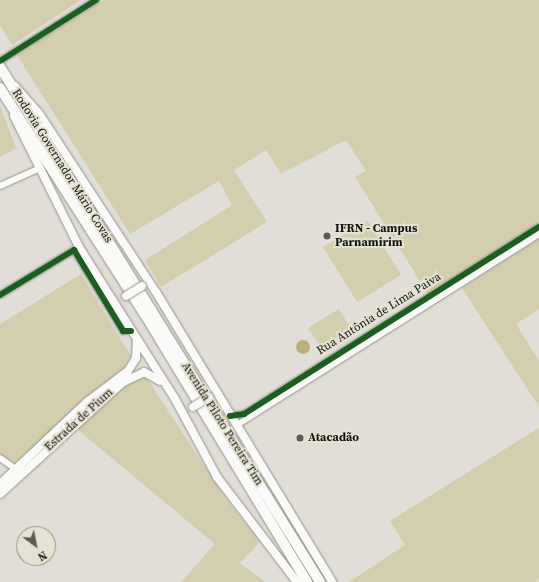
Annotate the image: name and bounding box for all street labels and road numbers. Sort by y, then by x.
street label: Rodovia Governador Mário Covas [9,86,115,246]
street label: Rua Antônia de Lima Paiva [314,270,444,358]
street label: Avenida Piloto Pereira Tim [178,360,266,488]
street label: Estrada de Pium [42,385,116,455]

